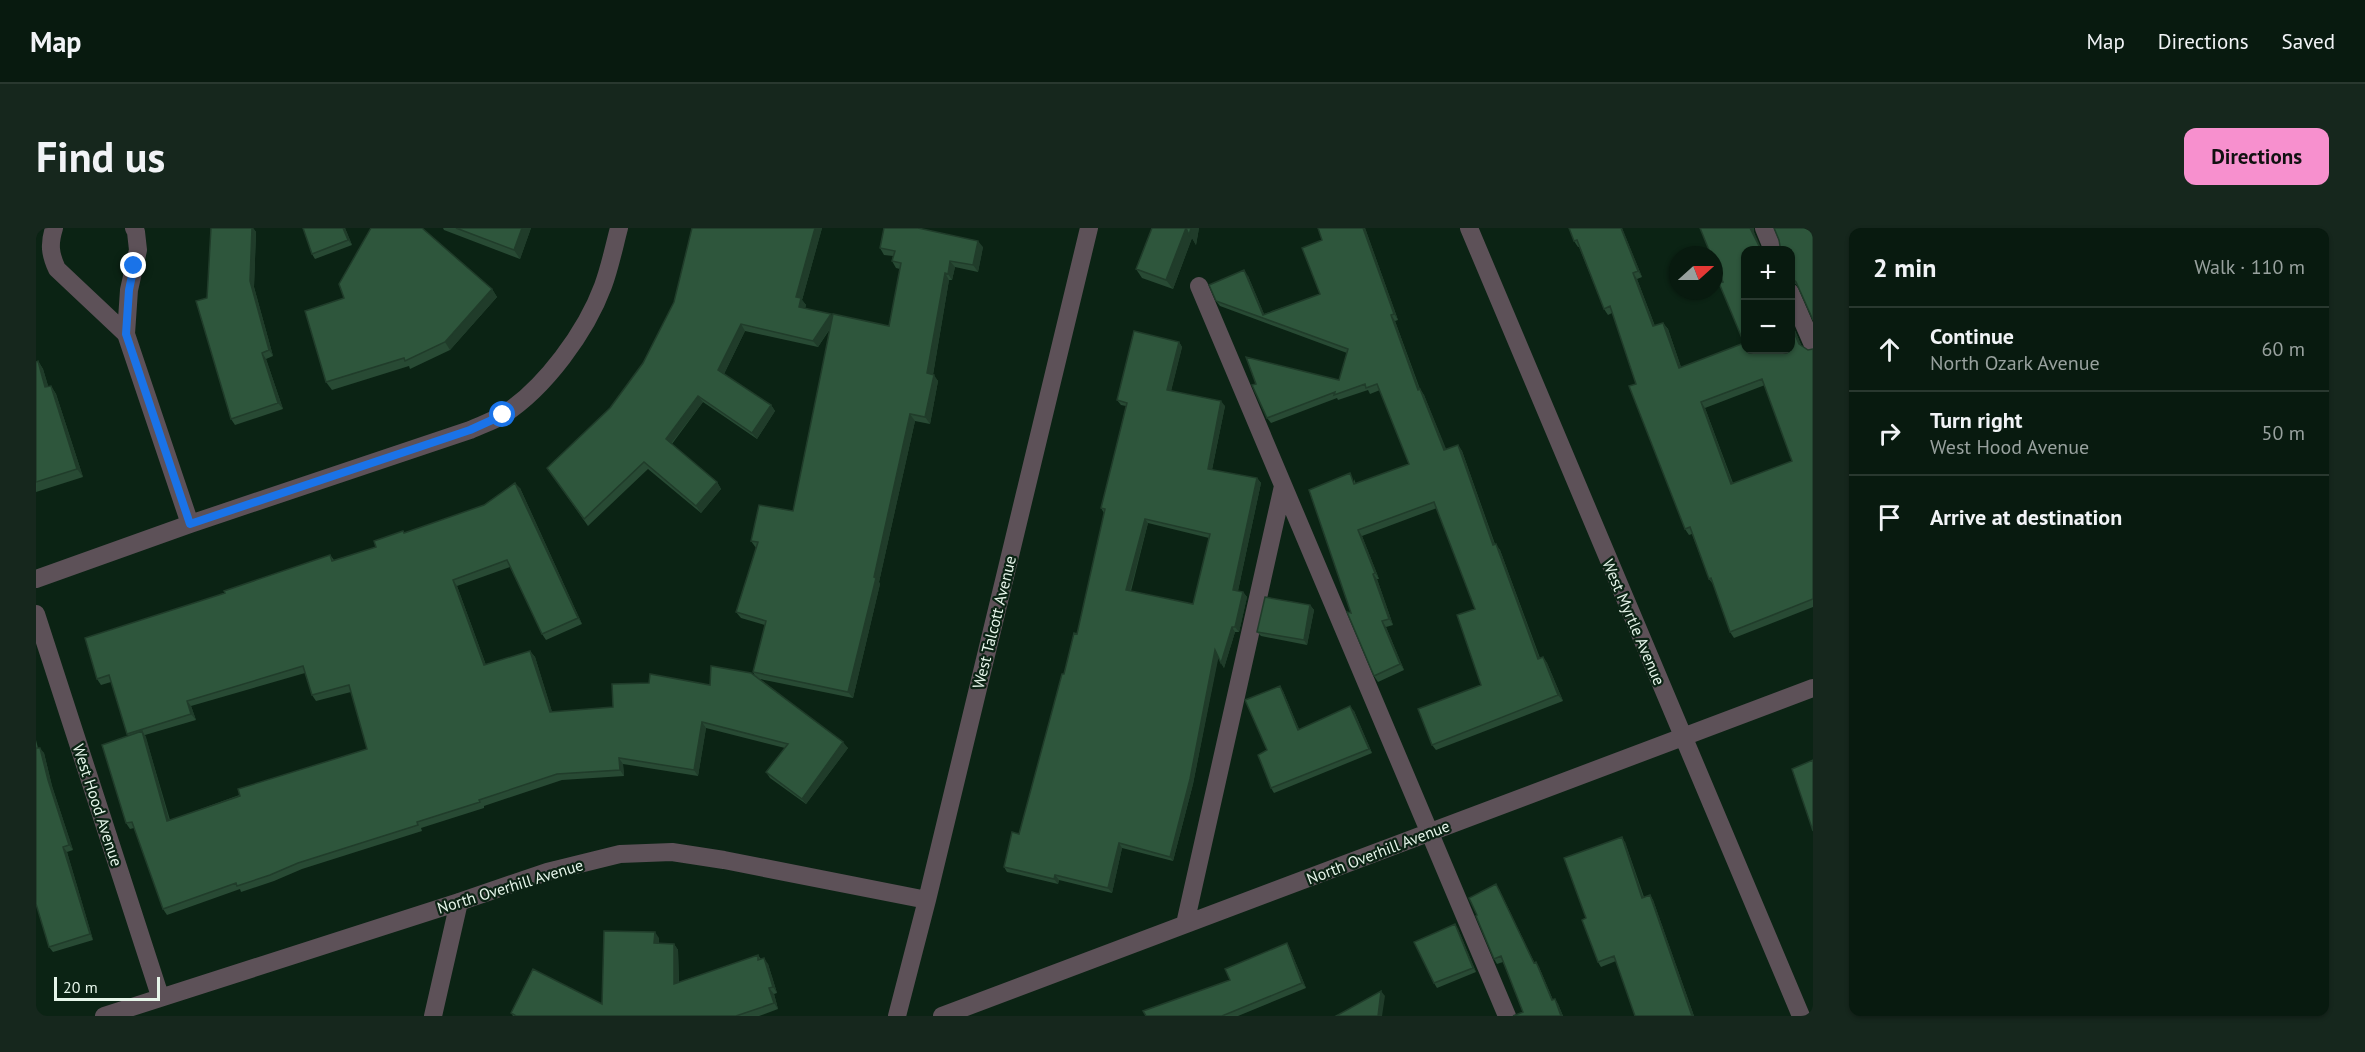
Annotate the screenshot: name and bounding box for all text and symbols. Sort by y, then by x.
text: Map [30,23,81,60]
text: Map [2086,28,2125,55]
text: Directions [2158,28,2249,55]
text: Saved [2282,28,2335,55]
button: Directions [2184,128,2329,185]
text: Find us [36,129,165,184]
north arrow [1669,246,1723,300]
map controls [1741,246,1795,354]
button: + [1741,246,1795,300]
text: 2 min [1873,251,1936,284]
route end [120,252,146,278]
text: Walk · 110 m [2194,254,2305,280]
button: − [1741,300,1795,354]
text: Continue [1930,322,2014,350]
icon: ahead [1873,333,1906,366]
text: 60 m [2262,336,2305,362]
text: North Ozark Avenue [1930,350,2100,376]
route start [489,401,515,427]
text: Turn right [1930,406,2022,434]
icon: right [1873,417,1906,450]
text: 50 m [2262,420,2305,446]
text: West Hood Avenue [1930,434,2089,460]
icon: arrive [1873,501,1906,534]
text: Arrive at destination [1930,503,2122,531]
street label: West Talcott Avenue [968,553,1020,691]
street label: West Myrtle Avenue [1598,556,1670,688]
street label: West Hood Avenue [69,741,127,869]
street label: North Overhill Avenue [1304,815,1452,889]
street label: North Overhill Avenue [435,854,585,918]
scale bar [54,974,160,1002]
text: 20 m [63,977,98,997]

